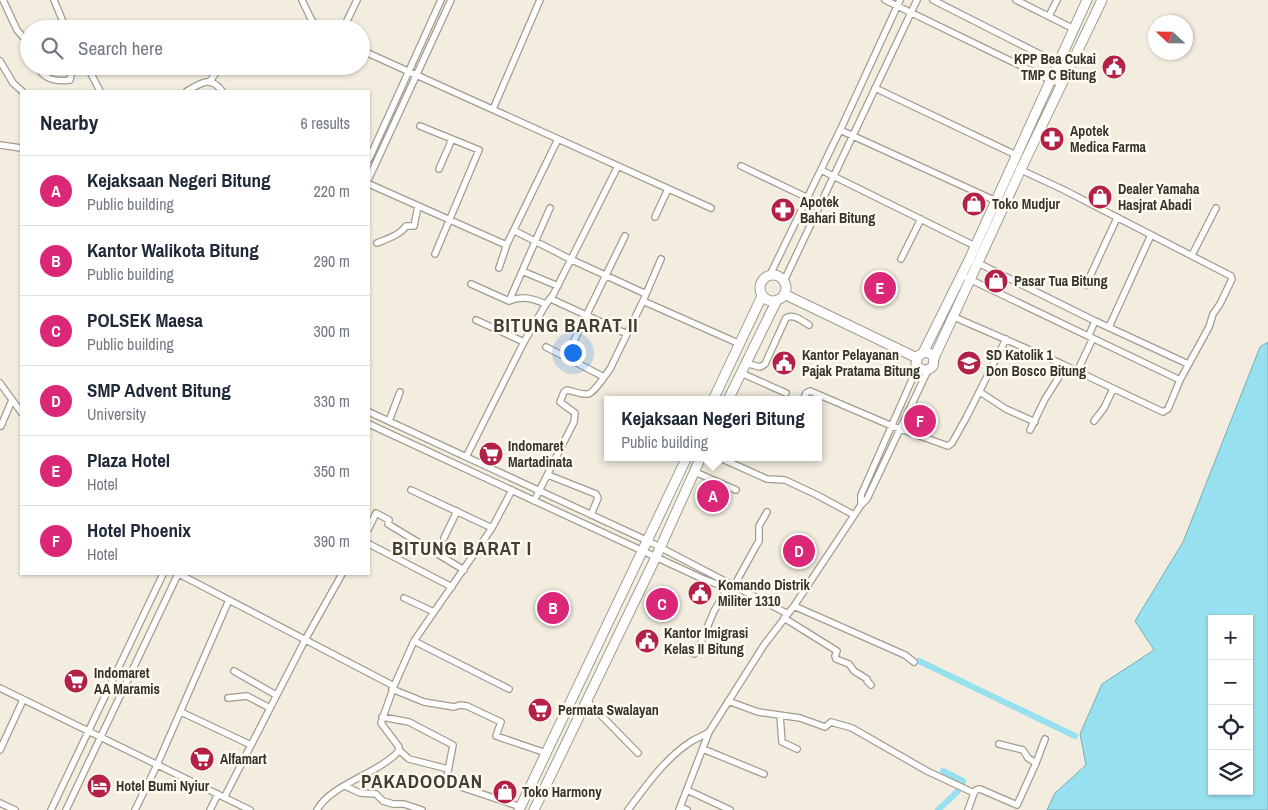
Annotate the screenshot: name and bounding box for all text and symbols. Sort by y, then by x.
north arrow [1148,15,1193,60]
search box [20,20,370,75]
icon: search [38,34,66,62]
text: Search here [78,35,163,61]
place label: KPP Bea Cukai TMP C Bitung [1014,50,1096,84]
public building icon: KPP Bea Cukai TMP C Bitung [1101,54,1127,80]
text: Nearby [40,108,98,137]
text: 6 results [300,112,350,134]
place label: Apotek Medica Farma [1070,122,1147,156]
pharmacy icon: Apotek Medica Farma [1039,126,1065,152]
text: Kejaksaan Negeri Bitung [87,167,271,193]
text: A [51,180,61,202]
text: 220 m [314,180,350,202]
place label: Dealer Yamaha Hasjrat Abadi [1118,180,1200,214]
shop icon: Dealer Yamaha Hasjrat Abadi [1087,184,1113,210]
shop icon: Toko Mudjur [961,191,987,217]
text: Public building [87,193,174,215]
place label: Apotek Bahari Bitung [800,193,875,227]
place label: Toko Mudjur [992,195,1061,213]
pharmacy icon: Apotek Bahari Bitung [770,197,796,223]
text: Kantor Walikota Bitung [87,237,259,263]
text: B [51,250,61,272]
text: 290 m [314,250,350,272]
text: Public building [87,263,174,285]
shop icon: Pasar Tua Bitung [983,268,1009,294]
pin: E [864,269,896,307]
place label: Pasar Tua Bitung [1014,272,1108,290]
text: POLSEK Maesa [87,307,203,333]
district label: BITUNG BARAT II [493,312,639,338]
text: C [51,320,61,342]
text: 300 m [314,320,350,342]
text: Public building [87,333,174,355]
your location [560,340,586,366]
place label: Kantor Pelayanan Pajak Pratama Bitung [802,346,920,380]
place label: SD Katolik 1 Don Bosco Bitung [986,346,1086,380]
public building icon: Kantor Pelayanan Pajak Pratama Bitung [771,350,797,376]
school or university icon: SD Katolik 1 Don Bosco Bitung [956,350,982,376]
text: SMP Advent Bitung [87,377,231,403]
text: D [51,390,61,412]
text: 330 m [314,390,350,412]
popup [604,396,822,461]
pin: F [904,402,936,440]
text: University [87,403,146,425]
text: Kejaksaan Negeri Bitung [621,405,805,431]
text: Public building [621,431,708,453]
place label: Indomaret Martadinata [508,437,573,471]
supermarket icon: Indomaret Martadinata [478,441,504,467]
text: Plaza Hotel [87,447,170,473]
text: E [52,460,60,482]
text: 350 m [314,460,350,482]
text: Hotel [87,473,118,495]
pin: A [697,477,729,515]
text: Hotel Phoenix [87,517,191,543]
text: F [52,530,60,552]
text: 390 m [314,530,350,552]
pin: D [783,532,815,570]
district label: BITUNG BARAT I [392,535,532,561]
text: Hotel [87,543,118,565]
place label: Komando Distrik Militer 1310 [718,576,810,610]
public building icon: Komando Distrik Militer 1310 [687,580,713,606]
pin: C [646,585,678,623]
pin: B [537,589,569,627]
map controls [1208,615,1253,795]
button: + [1208,615,1253,660]
place label: Kantor Imigrasi Kelas II Bitung [664,624,748,658]
public building icon: Kantor Imigrasi Kelas II Bitung [634,628,660,654]
button: − [1208,660,1253,705]
place label: Indomaret AA Maramis [94,664,160,698]
supermarket icon: Indomaret AA Maramis [63,668,89,694]
supermarket icon: Permata Swalayan [527,697,553,723]
place label: Permata Swalayan [558,701,659,719]
button: locate [1208,705,1253,750]
supermarket icon: Alfamart [189,746,215,772]
place label: Alfamart [220,750,267,768]
button: layers [1208,750,1253,795]
district label: PAKADOODAN [361,768,483,794]
hotel icon: Hotel Bumi Nyiur [86,773,112,799]
place label: Hotel Bumi Nyiur [116,777,210,795]
shop icon: Toko Harmony [492,779,518,805]
place label: Toko Harmony [522,783,602,801]

